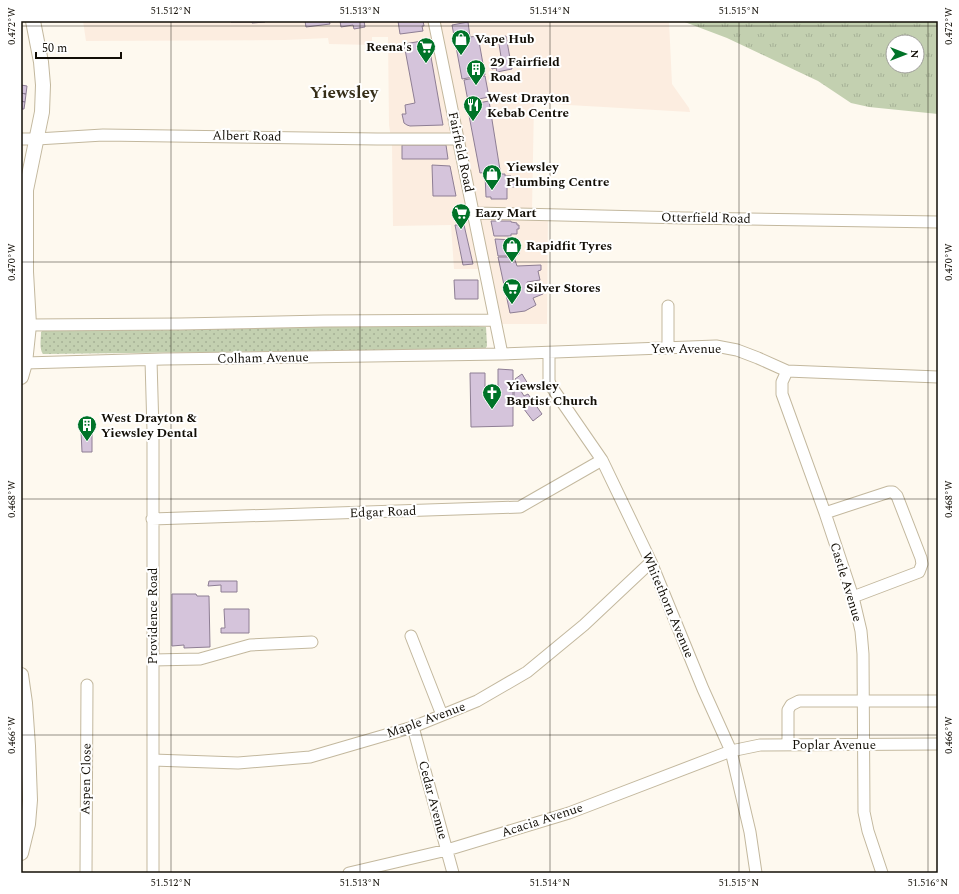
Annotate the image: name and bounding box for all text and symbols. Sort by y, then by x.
text: 51.512°N [151,3,191,19]
text: 51.513°N [340,3,380,19]
text: 51.514°N [530,3,570,19]
text: 51.515°N [719,3,759,19]
text: 0.472°W [4,7,20,45]
text: 0.472°W [941,7,957,45]
shop icon: Vape Hub [450,28,472,56]
place label: Vape Hub [475,29,535,49]
scale bar [36,34,121,60]
north arrow [885,34,925,74]
supermarket icon: Reena's [415,36,437,64]
place label: Reena's [366,37,412,57]
text: 50 m [42,39,67,58]
text: N [906,50,923,59]
place label: 29 Fairfield Road [490,52,560,87]
building icon: 29 Fairfield Road [465,58,487,86]
district label: Yiewsley [310,80,379,106]
place label: West Drayton Kebab Centre [487,88,570,123]
restaurant icon: West Drayton Kebab Centre [462,94,484,122]
street label: Fairfield Road [443,110,479,194]
street label: Albert Road [212,125,282,147]
place label: Yiewsley Plumbing Centre [506,157,609,192]
shop icon: Yiewsley Plumbing Centre [481,163,503,191]
supermarket icon: Eazy Mart [450,202,472,230]
place label: Eazy Mart [475,203,537,223]
street label: Otterfield Road [661,207,751,229]
shop icon: Rapidfit Tyres [501,235,523,263]
place label: Rapidfit Tyres [526,236,612,256]
text: 0.470°W [4,243,20,281]
text: 0.470°W [941,243,957,281]
supermarket icon: Silver Stores [501,277,523,305]
place label: Silver Stores [526,278,601,298]
street label: Yew Avenue [651,339,721,359]
street label: Colham Avenue [217,347,309,369]
place label: Yiewsley Baptist Church [506,376,598,411]
church icon: Yiewsley Baptist Church [481,382,503,410]
place label: West Drayton & Yiewsley Dental [101,408,198,443]
building icon: West Drayton & Yiewsley Dental [76,414,98,442]
text: 0.468°W [4,480,20,518]
text: 0.468°W [941,480,957,518]
street label: Edgar Road [349,501,417,523]
street label: Castle Avenue [824,540,868,624]
street label: Whitethorn Avenue [637,549,699,661]
street label: Providence Road [143,568,163,664]
street label: Maple Avenue [384,696,468,744]
text: 0.466°W [4,716,20,754]
text: 0.466°W [941,716,957,754]
street label: Poplar Avenue [792,735,876,755]
street label: Aspen Close [75,743,97,815]
street label: Cedar Avenue [413,758,453,842]
street label: Acacia Avenue [499,797,585,843]
text: 51.512°N [151,875,191,891]
text: 51.513°N [340,875,380,891]
text: 51.514°N [530,875,570,891]
text: 51.515°N [719,875,759,891]
text: 51.516°N [908,875,948,891]

